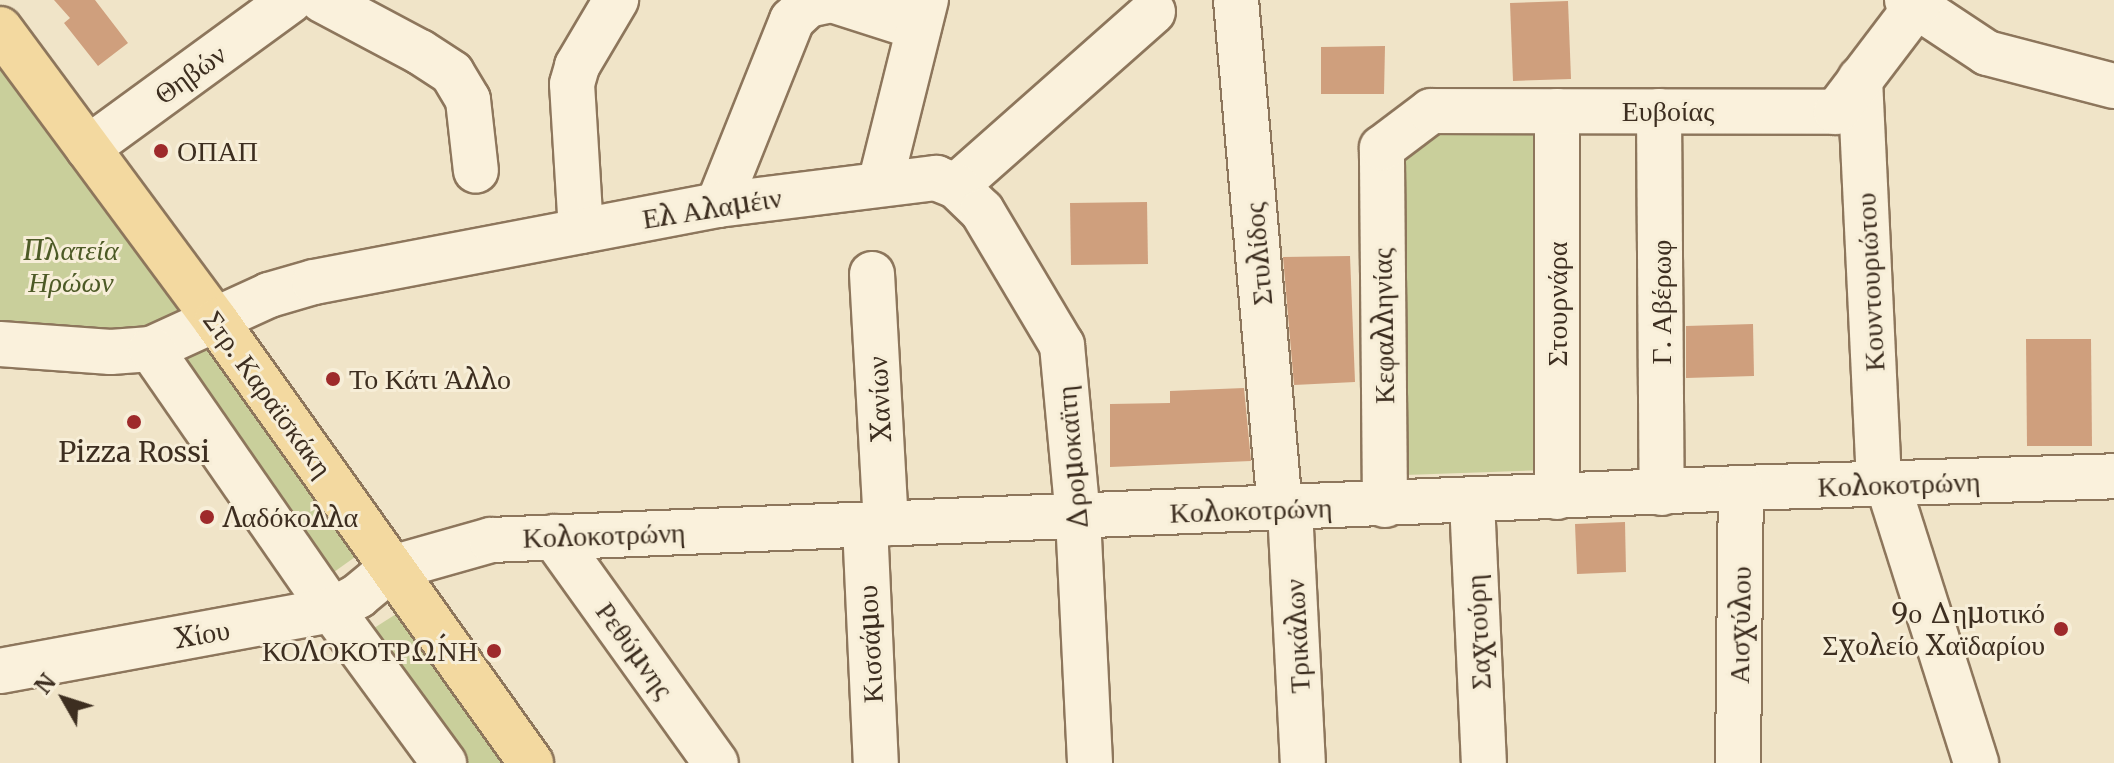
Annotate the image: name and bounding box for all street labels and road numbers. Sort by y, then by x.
street label: Θηβών [148,37,232,111]
street label: Ευβοίας [1622,94,1714,128]
street label: Ελ Αλαμέιν [640,180,784,236]
street label: Κουντουριώτου [1849,192,1891,372]
street label: Στυλίδος [1237,201,1279,307]
street label: Γ. Αβέρωφ [1644,240,1678,364]
street label: Στουρνάρα [1540,242,1574,366]
street label: Κεφαλληνίας [1365,248,1401,404]
street label: Στρ. Καραϊσκάκη [196,304,340,484]
street label: Χανίων [860,355,898,443]
street label: Δρομοκαϊτη [1049,384,1095,532]
street label: Κολοκοτρώνη [1817,464,1981,504]
street label: Κολοκοτρώνη [1169,490,1333,530]
street label: Κολοκοτρώνη [522,515,686,555]
street label: Αισχύλου [1722,566,1758,684]
street label: Σαχτούρη [1458,574,1498,690]
street label: Τρικάλων [1277,578,1317,694]
street label: Κισσάμου [850,584,890,704]
street label: Ρεθύμνης [589,595,681,705]
street label: Χίου [172,613,232,655]

